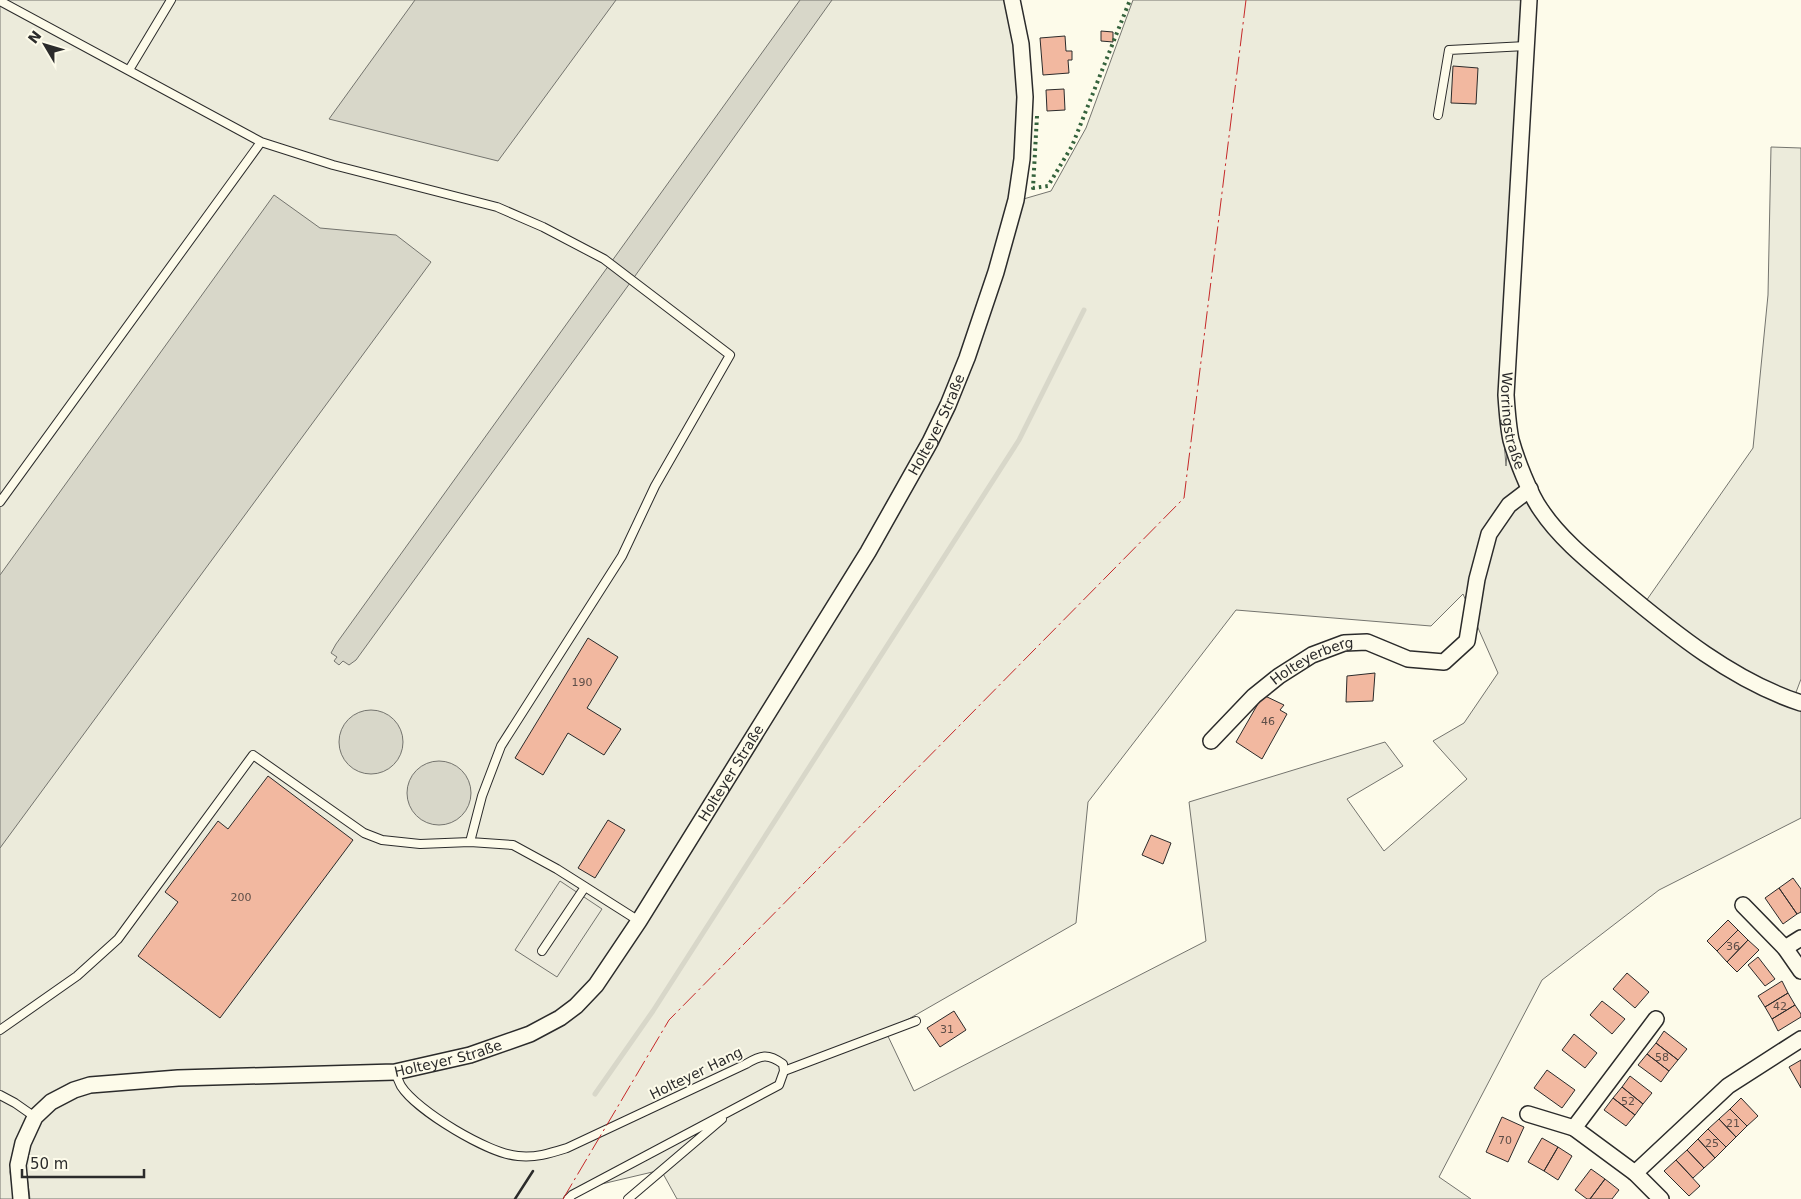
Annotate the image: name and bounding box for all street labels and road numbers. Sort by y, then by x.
street label: Worringstraße [1498,371,1528,472]
street label: Holteyer Straße [905,372,968,478]
street label: Holteyerberg [1267,635,1354,688]
street label: Holteyer Straße [695,722,767,824]
street label: Holteyer Straße [393,1037,504,1080]
street label: Holteyer Hang [647,1044,745,1102]

